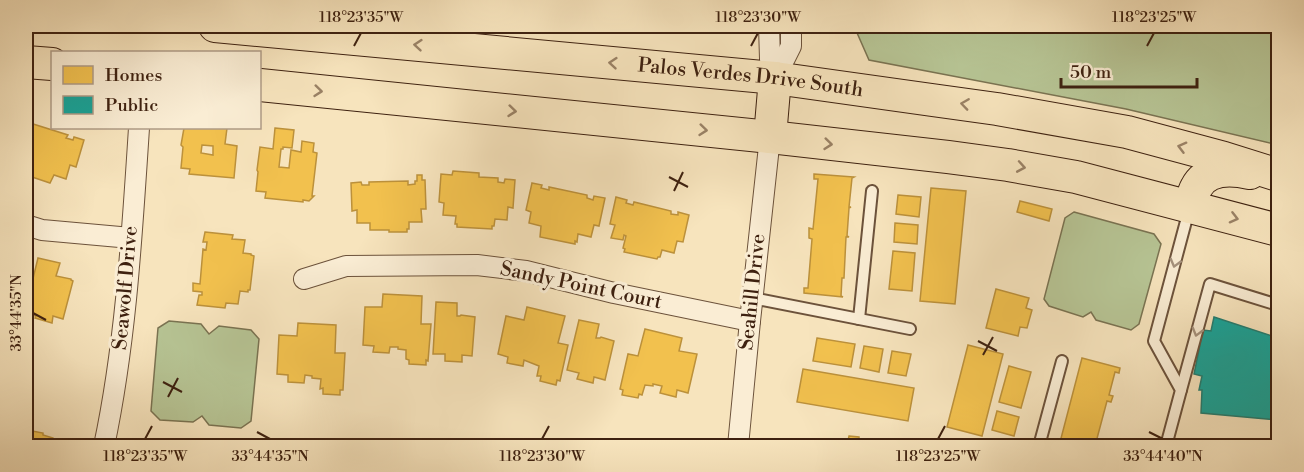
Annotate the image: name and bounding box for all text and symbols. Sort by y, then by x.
text: 118°23'35"W [319,8,403,27]
text: 118°23'30"W [715,8,801,27]
text: 118°23'25"W [1112,8,1197,27]
one-way arrow [414,39,423,52]
legend [51,51,261,129]
scale bar [1061,51,1198,89]
street label: Palos Verdes Drive South [637,53,865,103]
one-way arrow [608,57,617,70]
text: 50 m [1070,61,1112,84]
text: Homes [105,64,162,87]
one-way arrow [313,84,322,97]
text: Public [105,94,158,117]
one-way arrow [960,99,969,111]
one-way arrow [507,104,516,117]
one-way arrow [698,124,707,136]
one-way arrow [823,137,832,150]
one-way arrow [1177,141,1187,154]
one-way arrow [1017,161,1026,173]
one-way arrow [1229,211,1239,223]
street label: Seawolf Drive [108,225,144,351]
street label: Seahill Drive [734,232,772,352]
street label: Sandy Point Court [498,257,664,315]
one-way arrow [1170,257,1182,268]
text: 33°44'35"N [7,274,26,352]
one-way arrow [1192,326,1204,337]
text: 118°23'35"W [103,447,187,466]
text: 33°44'35"N [231,447,309,466]
text: 118°23'30"W [499,447,585,466]
text: 118°23'25"W [896,447,981,466]
text: 33°44'40"N [1123,447,1203,466]

